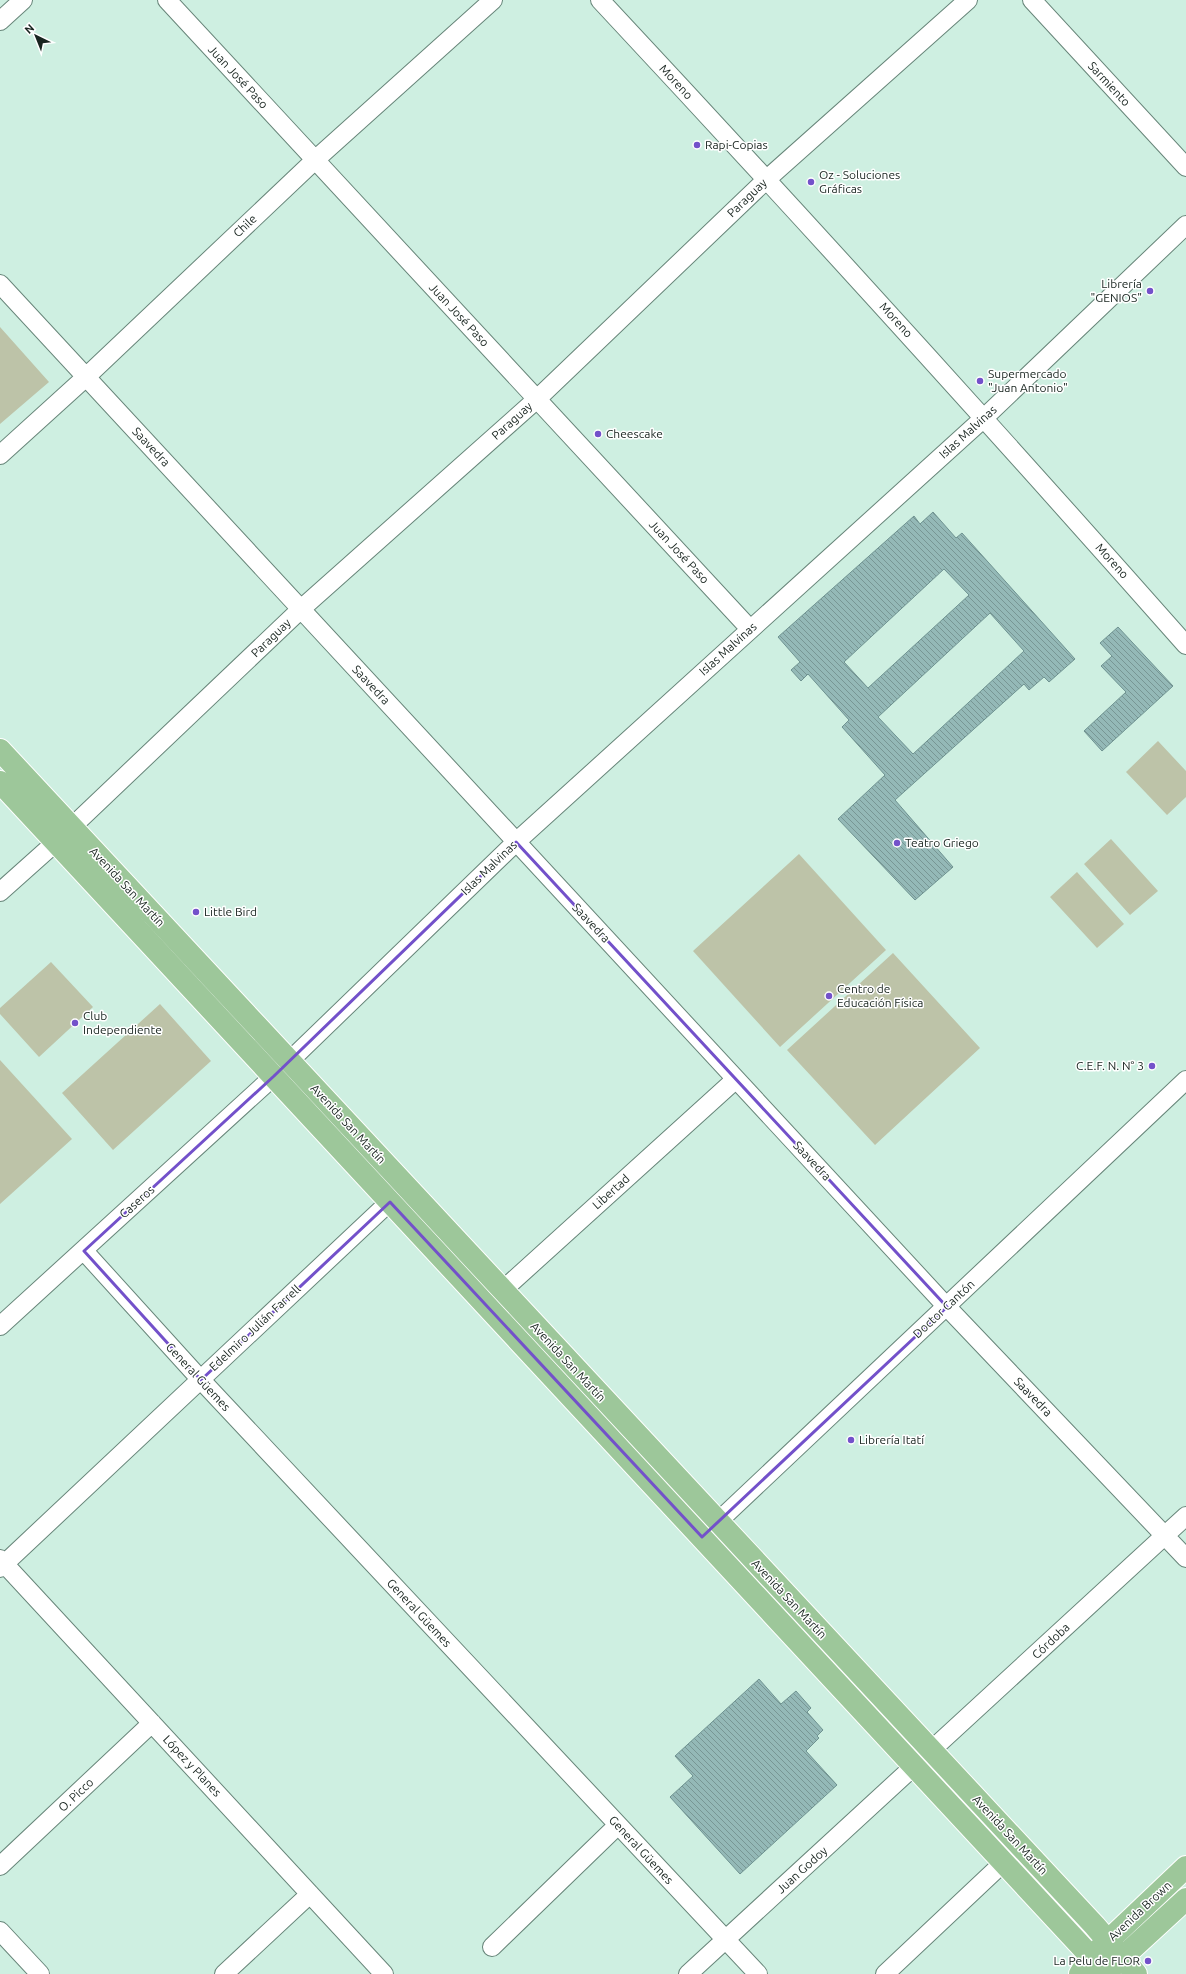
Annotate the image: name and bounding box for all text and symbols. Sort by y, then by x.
north arrow [16,16,56,56]
text: N [22,21,36,36]
street label: Juan José Paso [206,42,271,111]
street label: Sarmiento [1086,59,1133,108]
street label: Moreno [657,62,696,102]
place label: Rapi-Copias [705,138,768,151]
marker: Rapi-Copias [692,140,702,150]
place label: Oz - Soluciones Gráficas [819,168,900,195]
street label: Paraguay [724,176,769,220]
marker: Oz - Soluciones Gráficas [806,177,816,187]
street label: Chile [230,212,259,240]
place label: Librería "GENIOS" [1091,277,1142,304]
street label: Juan José Paso [427,280,492,349]
marker: Librería "GENIOS" [1145,286,1155,296]
street label: Moreno [877,300,915,340]
place label: Supermercado "Juan Antonio" [988,367,1068,394]
marker: Supermercado "Juan Antonio" [975,376,985,386]
street label: Paraguay [489,399,535,442]
street label: Islas Malvinas [936,403,999,461]
street label: Saavedra [130,424,173,469]
place label: Cheescake [606,427,663,440]
marker: Cheescake [593,429,603,439]
street label: Juan José Paso [647,517,712,586]
street label: Moreno [1093,541,1131,581]
street label: Paraguay [248,616,293,660]
street label: Islas Malvinas [696,620,759,678]
street label: Saavedra [350,662,393,707]
place label: Teatro Griego [905,836,979,849]
street label: Islas Malvinas [458,838,519,897]
marker: Teatro Griego [892,838,902,848]
street label: Avenida San Martín [87,844,167,929]
street label: Saavedra [570,900,613,945]
place label: Little Bird [204,905,257,918]
marker: Little Bird [191,907,201,917]
place label: Centro de Educación Física [837,982,923,1009]
marker: Centro de Educación Física [824,991,834,1001]
place label: Club Independiente [83,1009,162,1036]
marker: Club Independiente [70,1018,80,1028]
place label: C.E.F. N. N° 3 [1076,1059,1144,1072]
marker: C.E.F. N. N° 3 [1147,1061,1157,1071]
street label: Avenida San Martín [308,1081,388,1166]
street label: Saavedra [791,1138,834,1183]
street label: Libertad [590,1172,632,1212]
street label: Caseros [117,1183,157,1221]
street label: Doctor Cantón [910,1277,977,1340]
street label: Edelmiro Julián Farrell [206,1282,303,1373]
street label: Avenida San Martín [528,1319,608,1404]
street label: General Güemes [164,1340,233,1413]
street label: Saavedra [1012,1375,1055,1419]
place label: Librería Itatí [859,1433,925,1446]
marker: Librería Itatí [846,1435,856,1445]
street label: Avenida San Martín [749,1556,829,1641]
street label: General Güemes [385,1576,454,1649]
street label: Córdoba [1029,1620,1072,1661]
street label: López y Planes [161,1732,224,1799]
street label: O. Picco [56,1775,96,1814]
street label: Avenida San Martín [970,1792,1050,1877]
street label: General Güemes [607,1813,676,1886]
street label: Juan Godoy [774,1843,830,1896]
street label: Avenida Brown [1106,1878,1174,1943]
place label: La Pelu de FLOR [1053,1954,1141,1967]
marker: La Pelu de FLOR [1143,1956,1153,1966]

